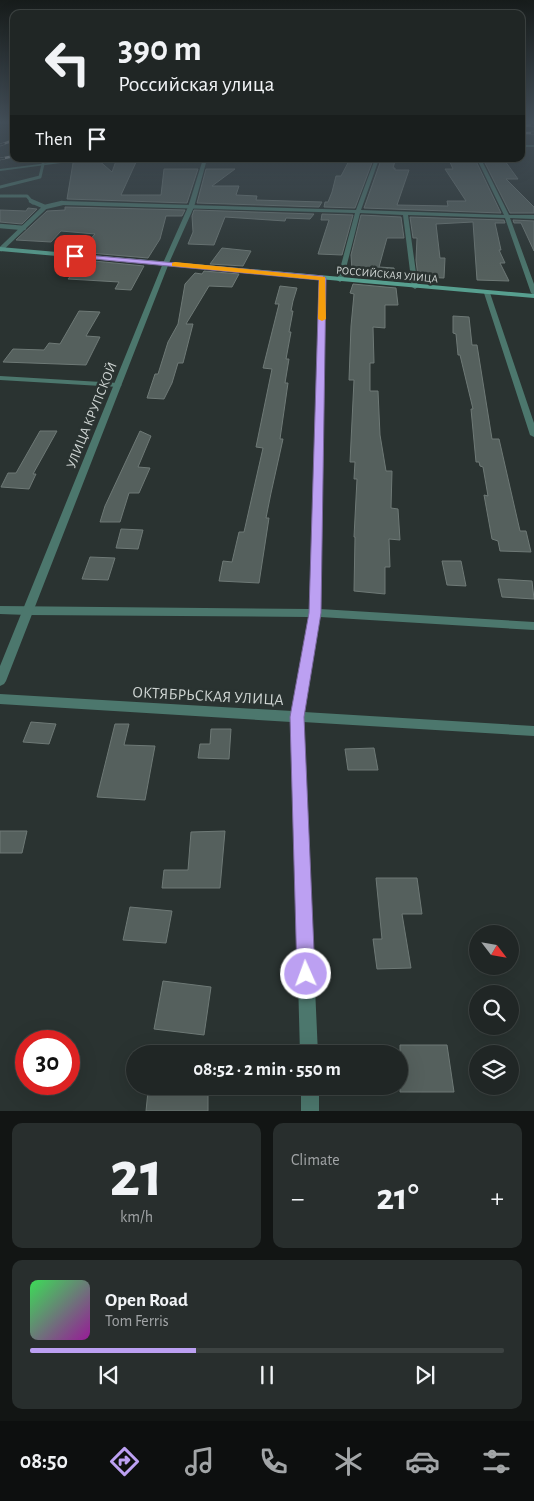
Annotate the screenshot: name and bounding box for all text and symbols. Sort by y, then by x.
icon: left [35,30,100,95]
text: 390 m [118,32,202,67]
text: Российская улица [118,73,275,95]
icon: arrive [83,125,111,153]
text: Then [35,130,73,149]
pin [54,235,96,277]
icon: arrive [61,242,89,270]
street label: РОССИЙСКАЯ УЛИЦА [336,265,439,284]
street label: УЛИЦА КРУПСКОЙ [63,360,120,471]
street label: ОКТЯБРЬСКАЯ УЛИЦА [132,684,285,708]
north arrow [469,925,519,975]
map controls [469,925,519,1095]
position arrow [279,947,331,999]
button: search [469,985,519,1035]
speed limit sign: 30 [15,1030,80,1095]
button: layers [469,1045,519,1095]
text: 08:52 · 2 min · 550 m [193,1060,341,1079]
text: 21 [109,1143,164,1208]
text: Climate [291,1152,340,1168]
text: 21° [376,1179,419,1217]
text: − [291,1185,304,1213]
text: + [491,1185,504,1213]
text: km/h [120,1209,153,1225]
text: Open Road [105,1291,188,1310]
text: Tom Ferris [105,1313,169,1329]
icon: previous [95,1361,123,1389]
icon: pause [253,1361,281,1389]
icon: next [411,1361,439,1389]
icon: directions [107,1444,142,1479]
icon: music [182,1444,217,1479]
icon: phone [256,1444,291,1479]
icon: climate [331,1444,366,1479]
icon: car [405,1444,440,1479]
icon: filters [479,1444,514,1479]
text: 08:50 [20,1450,68,1472]

